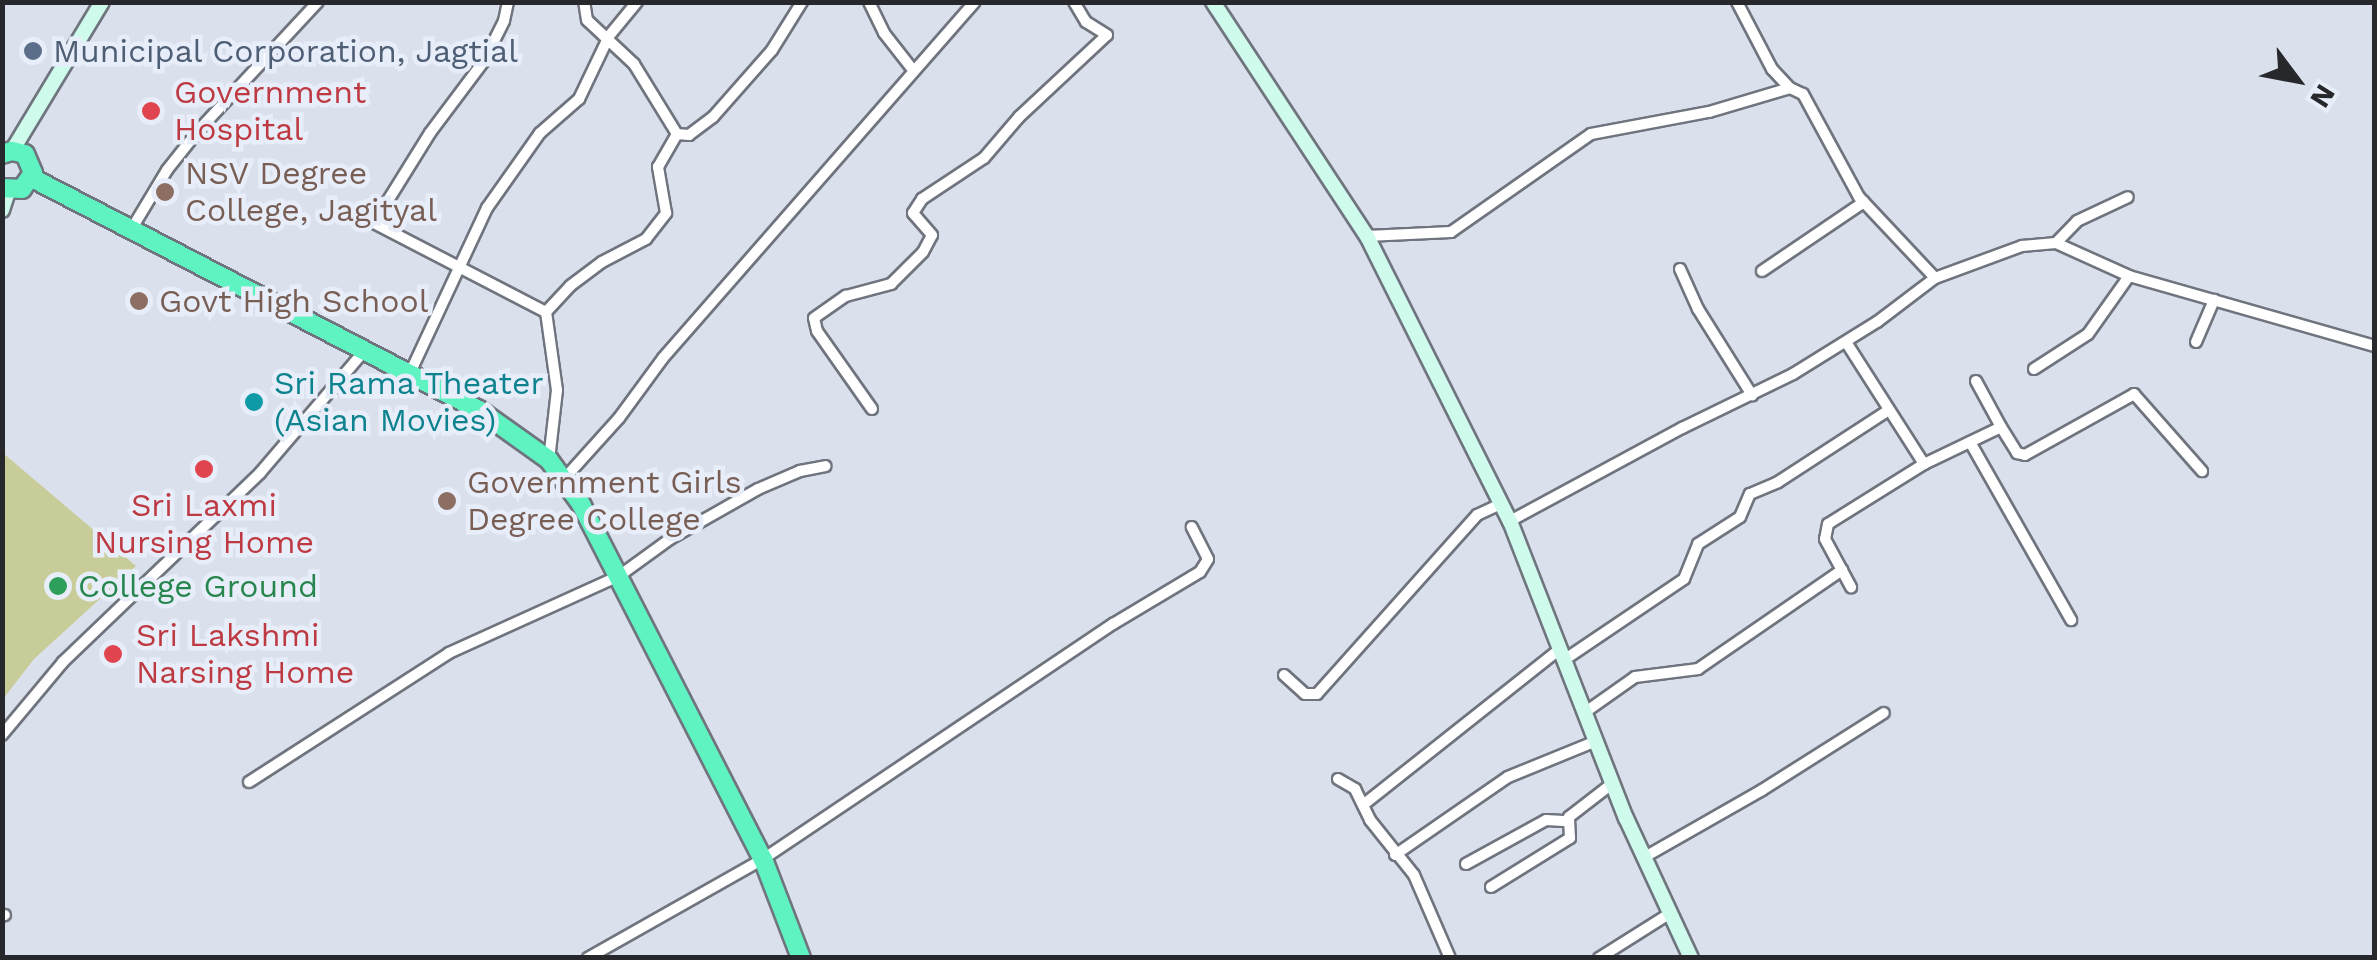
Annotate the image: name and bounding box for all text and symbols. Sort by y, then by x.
north arrow [2247,30,2347,130]
place label: Municipal Corporation, Jagtial [53,32,520,70]
marker: Municipal Corporation, Jagtial [22,40,44,62]
place label: Government Hospital [174,74,366,149]
text: N [2303,79,2342,114]
marker: Government Hospital [138,98,164,124]
place label: NSV Degree College, Jagityal [185,155,438,230]
marker: NSV Degree College, Jagityal [154,181,176,203]
place label: Govt High School [159,282,429,320]
marker: Govt High School [128,290,150,312]
place label: Sri Rama Theater (Asian Movies) [274,365,545,440]
marker: Sri Rama Theater (Asian Movies) [243,391,265,413]
marker: Sri Laxmi Nursing Home [191,456,217,482]
place label: Government Girls Degree College [467,464,742,539]
place label: Sri Laxmi Nursing Home [94,487,314,562]
marker: Government Girls Degree College [436,490,458,512]
place label: College Ground [78,567,318,605]
marker: College Ground [47,575,69,597]
place label: Sri Lakshmi Narsing Home [136,617,354,692]
marker: Sri Lakshmi Narsing Home [100,641,126,667]

